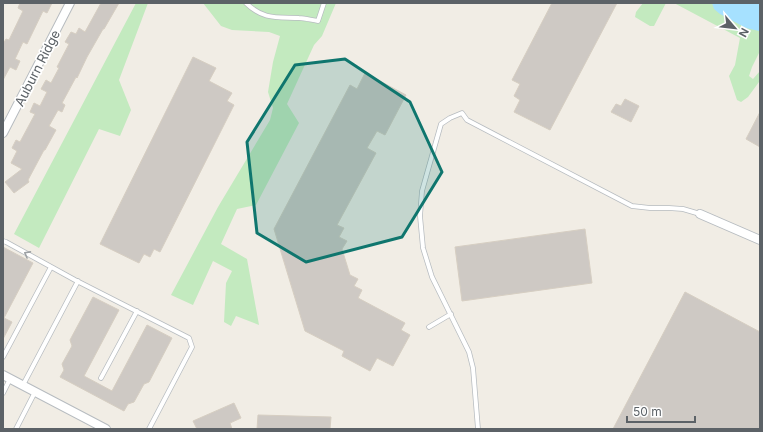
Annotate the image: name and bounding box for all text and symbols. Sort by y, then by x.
north arrow [715,8,755,48]
text: N [736,26,752,40]
street label: Auburn Ridge [11,27,63,109]
one-way arrow [24,251,31,258]
scale bar [627,398,695,424]
text: 50 m [633,404,662,419]

